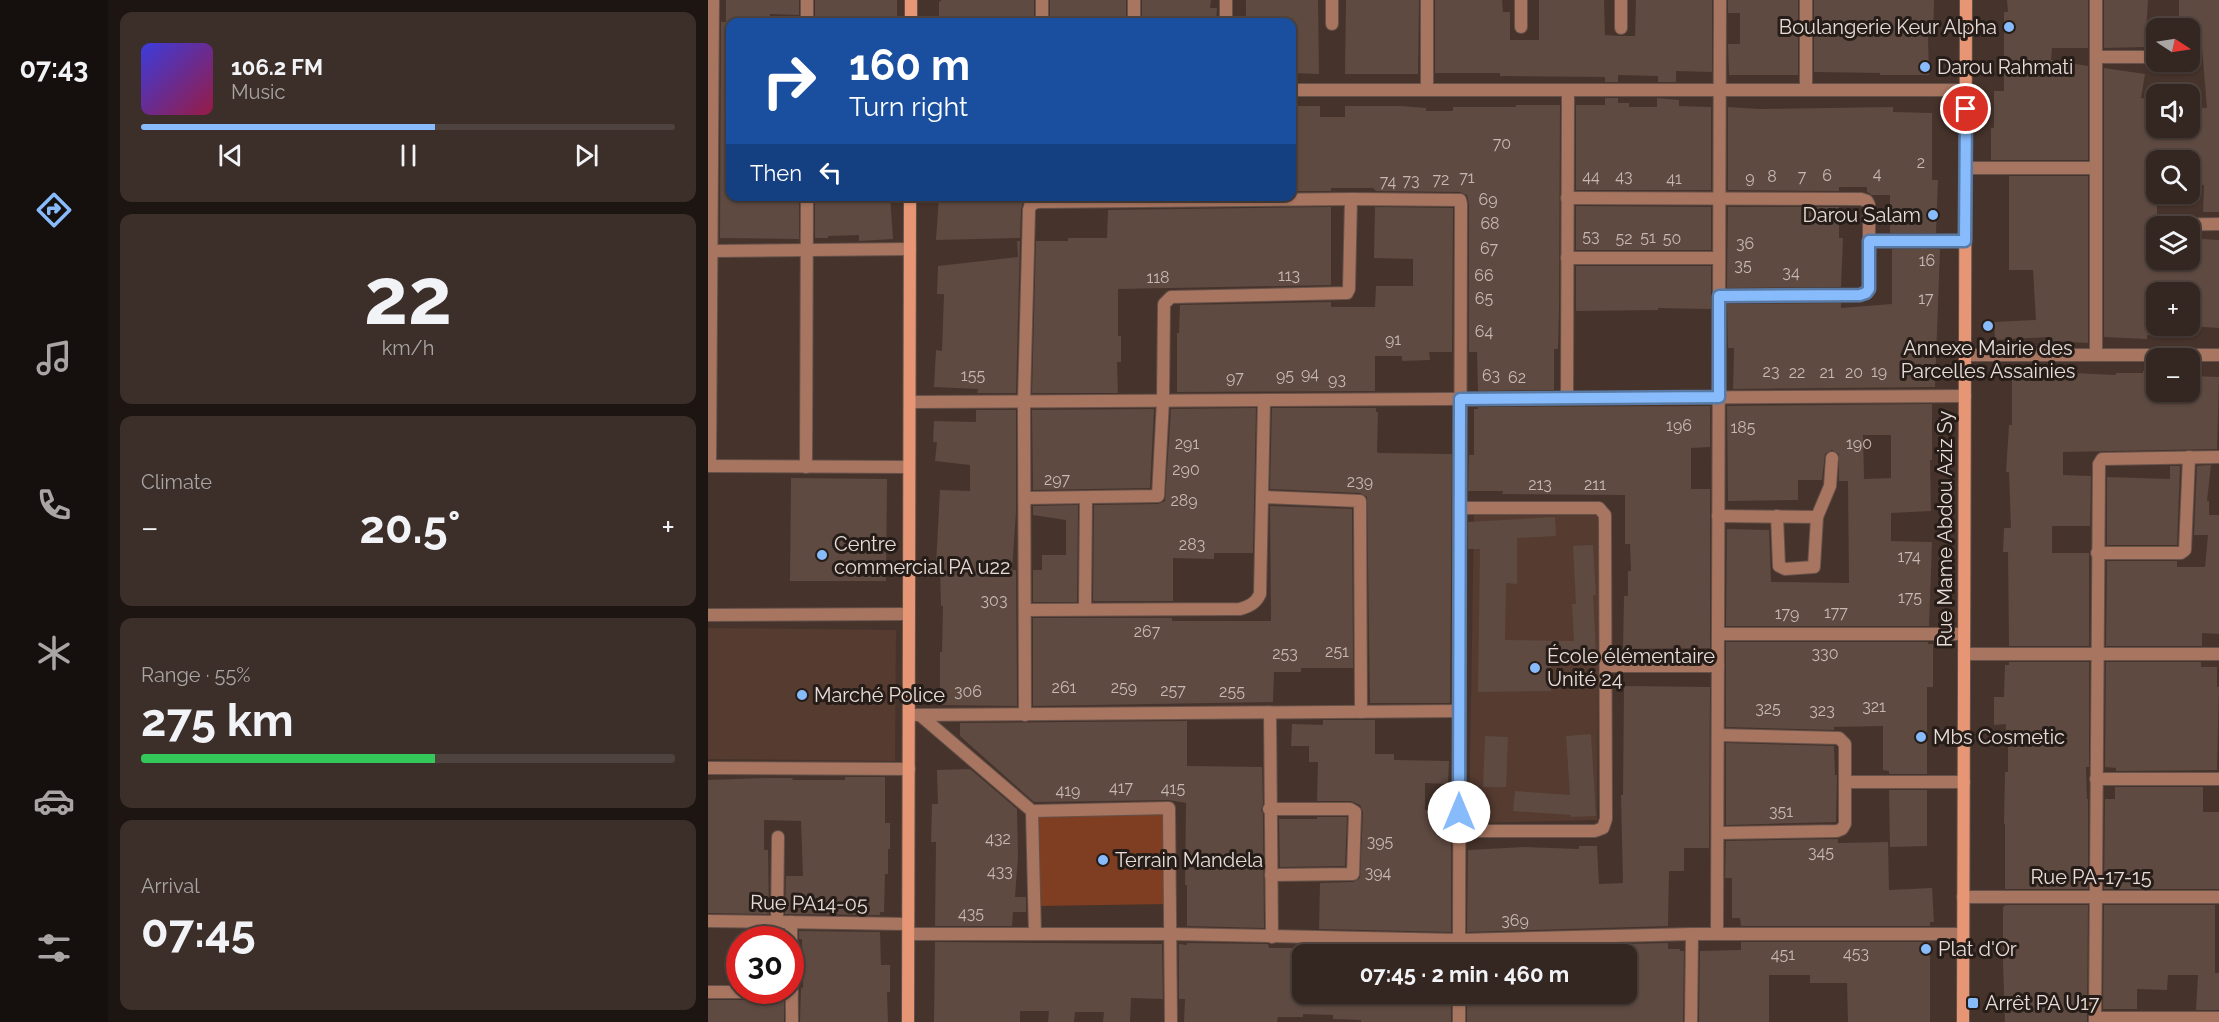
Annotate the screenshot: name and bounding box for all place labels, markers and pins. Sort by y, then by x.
place label: Boulangerie Keur Alpha [1779,15,1997,39]
marker: Boulangerie Keur Alpha [2002,20,2016,34]
place label: Darou Rahmati [1937,55,2073,79]
marker: Darou Rahmati [1918,60,1932,74]
pin [1940,83,1991,134]
place label: Darou Salam [1803,203,1921,227]
marker: Darou Salam [1926,208,1940,222]
marker: Annexe Mairie des Parcelles Assainies [1981,319,1995,333]
place label: Annexe Mairie des Parcelles Assainies [1901,336,2075,383]
place label: Centre commercial PA u22 [834,532,1010,579]
marker: Centre commercial PA u22 [815,548,829,562]
place label: École élémentaire Unité 24 [1547,644,1715,691]
marker: École élémentaire Unité 24 [1528,661,1542,675]
place label: Marché Police [814,683,945,707]
marker: Marché Police [795,688,809,702]
place label: Mbs Cosmetic [1933,725,2065,749]
marker: Mbs Cosmetic [1914,730,1928,744]
place label: Terrain Mandela [1115,848,1263,872]
marker: Terrain Mandela [1096,853,1110,867]
place label: Plat d'Or [1938,937,2017,961]
marker: Plat d'Or [1919,942,1933,956]
place label: Arrêt PA U17 [1985,991,2100,1015]
marker: Arrêt PA U17 [1966,996,1980,1010]

